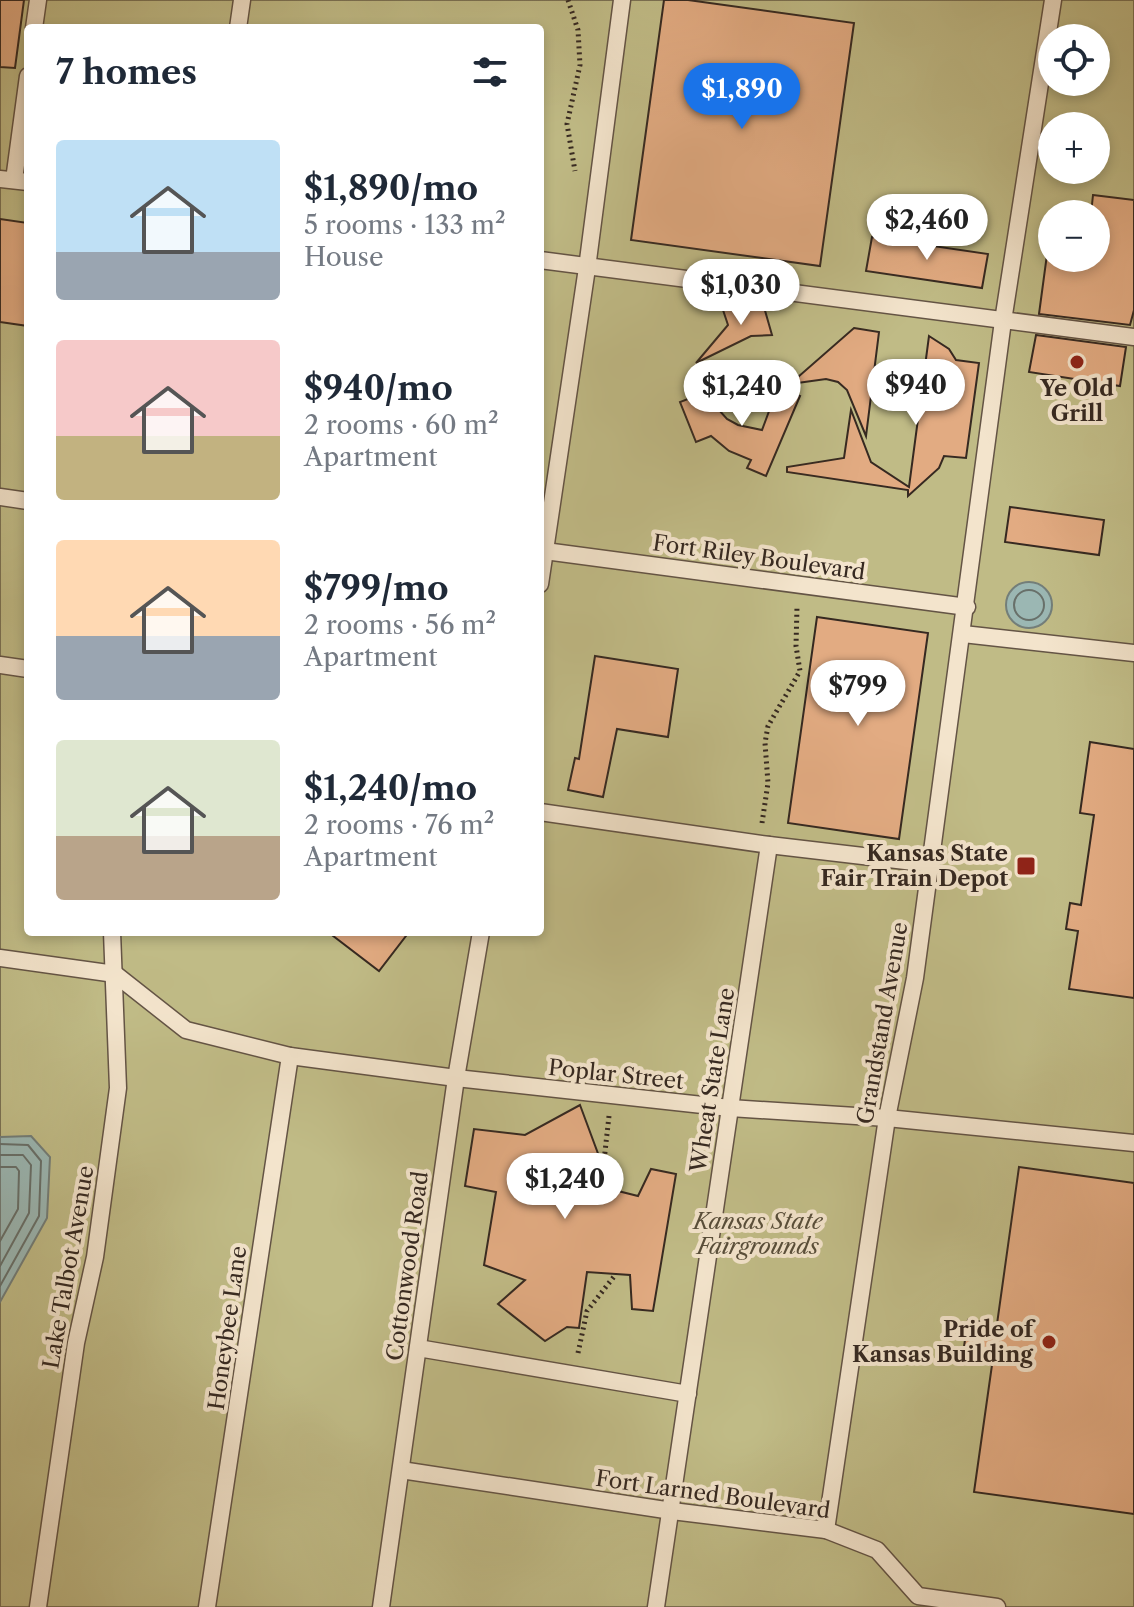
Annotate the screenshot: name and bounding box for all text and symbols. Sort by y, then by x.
map controls [1038,24,1110,272]
button: locate [1038,24,1110,96]
icon: filters [468,50,512,94]
text: 7 homes [56,51,197,93]
pin: $1,890 [677,63,807,131]
text: $1,890 [701,73,783,105]
button: + [1038,112,1110,184]
text: $1,890/mo [304,167,478,209]
icon: home [120,172,216,268]
pin: $2,460 [862,194,992,262]
button: − [1038,200,1110,272]
text: $2,460 [885,204,969,236]
text: 5 rooms · 133 m² [304,209,506,241]
text: House [304,241,384,273]
pin: $1,030 [676,259,806,327]
text: $1,030 [701,269,781,301]
marker: Ye Old Grill [1068,353,1086,371]
pin: $940 [869,359,963,427]
pin: $1,240 [677,360,807,428]
text: $940/mo [304,367,453,409]
text: $940 [885,369,947,401]
text: $1,240 [702,370,782,402]
icon: home [120,372,216,468]
place label: Ye Old Grill [1039,375,1114,427]
text: 2 rooms · 60 m² [304,409,499,441]
text: Apartment [304,441,437,473]
street label: Fort Riley Boulevard [651,529,867,586]
text: $799/mo [304,567,449,609]
icon: home [120,572,216,668]
text: 2 rooms · 56 m² [304,609,496,641]
text: Apartment [304,641,437,673]
pin: $799 [811,660,905,728]
text: $799 [828,670,888,702]
text: $1,240/mo [304,767,477,809]
icon: home [120,772,216,868]
text: 2 rooms · 76 m² [304,809,494,841]
place label: Kansas State Fair Train Depot [821,840,1008,892]
text: Apartment [304,841,437,873]
marker: Kansas State Fair Train Depot [1015,855,1037,877]
street label: Grandstand Avenue [851,920,914,1126]
street label: Wheat State Lane [684,986,740,1175]
street label: Poplar Street [547,1054,685,1095]
pin: $1,240 [500,1153,630,1221]
street label: Lake Talbot Avenue [37,1163,100,1371]
text: $1,240 [525,1163,605,1195]
street label: Cottonwood Road [381,1170,434,1363]
park label: Kansas State Fairgrounds [691,1208,824,1260]
street label: Honeybee Lane [203,1244,252,1412]
place label: Pride of Kansas Building [852,1316,1036,1368]
marker: Pride of Kansas Building [1040,1333,1058,1351]
street label: Fort Larned Boulevard [594,1465,832,1524]

